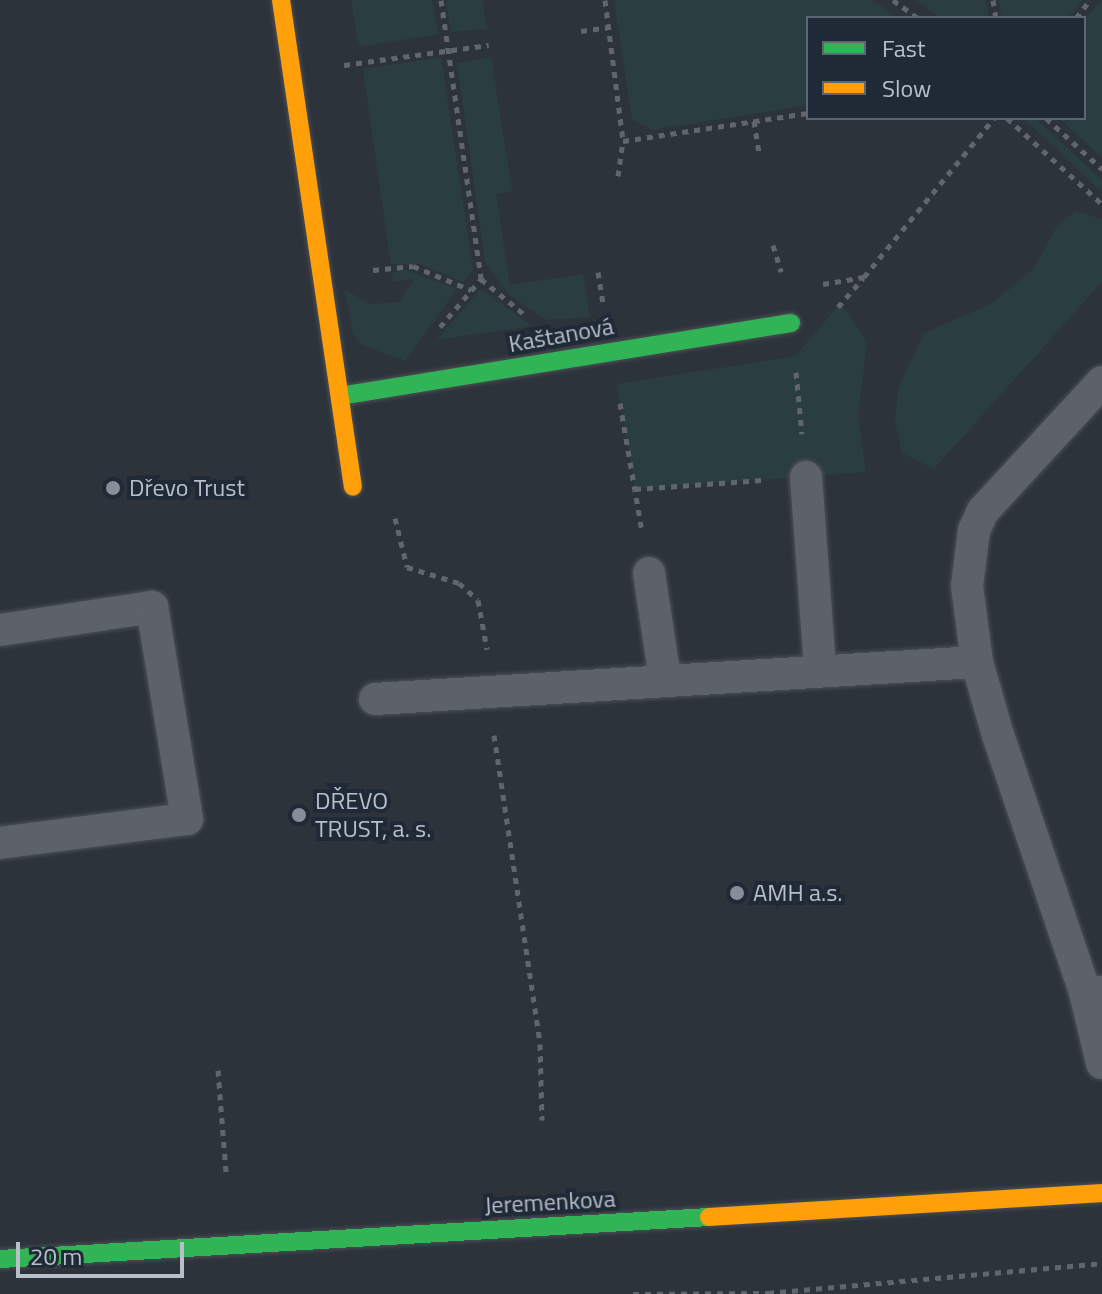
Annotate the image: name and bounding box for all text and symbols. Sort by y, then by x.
legend [806,16,1086,120]
text: Fast [882,30,925,66]
text: Slow [882,70,931,106]
street label: Kaštanová [506,312,616,358]
place label: Dřevo Trust [129,474,245,502]
marker: Dřevo Trust [104,479,122,497]
place label: DŘEVO TRUST, a. s. [315,787,431,843]
marker: DŘEVO TRUST, a. s. [290,806,308,824]
place label: AMH a.s. [753,879,842,907]
marker: AMH a.s. [728,884,746,902]
street label: Jeremenkova [484,1184,616,1220]
scale bar [20,1226,188,1276]
text: 20 m [30,1238,82,1274]

